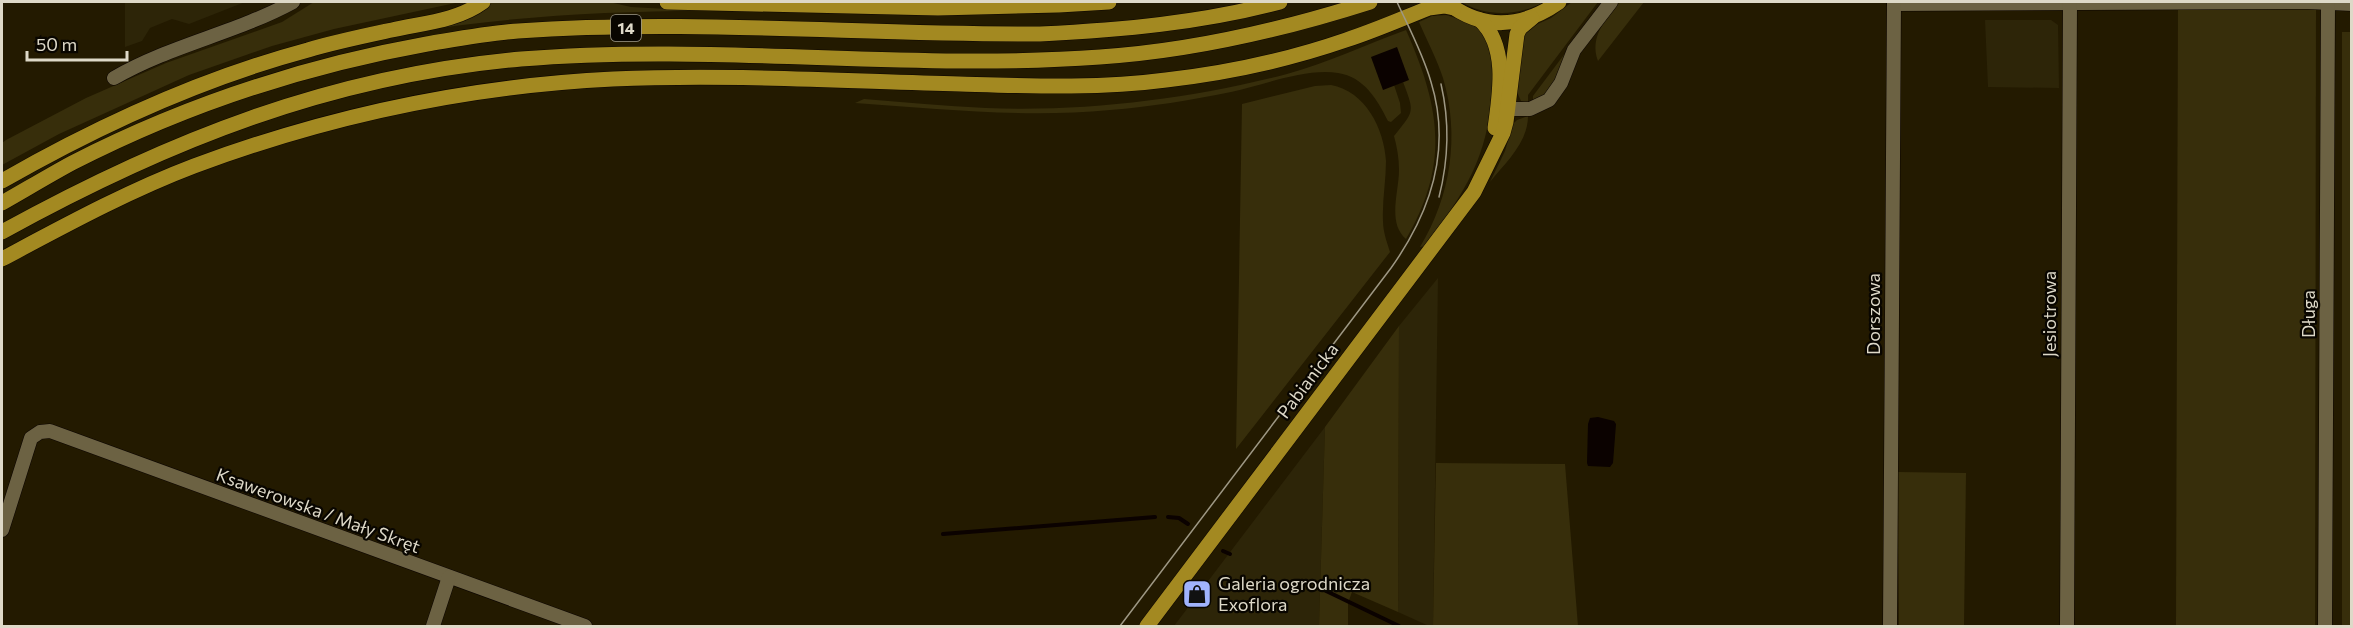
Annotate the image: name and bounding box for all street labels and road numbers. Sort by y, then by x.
road number: 14 [611,15,641,41]
street label: Jesiotrowa [2038,271,2060,357]
street label: Dorszowa [1862,273,1884,355]
street label: Długa [2297,290,2319,338]
street label: Pabianicka [1272,338,1343,422]
street label: Ksawerowska / Mały Skręt [213,463,423,557]

